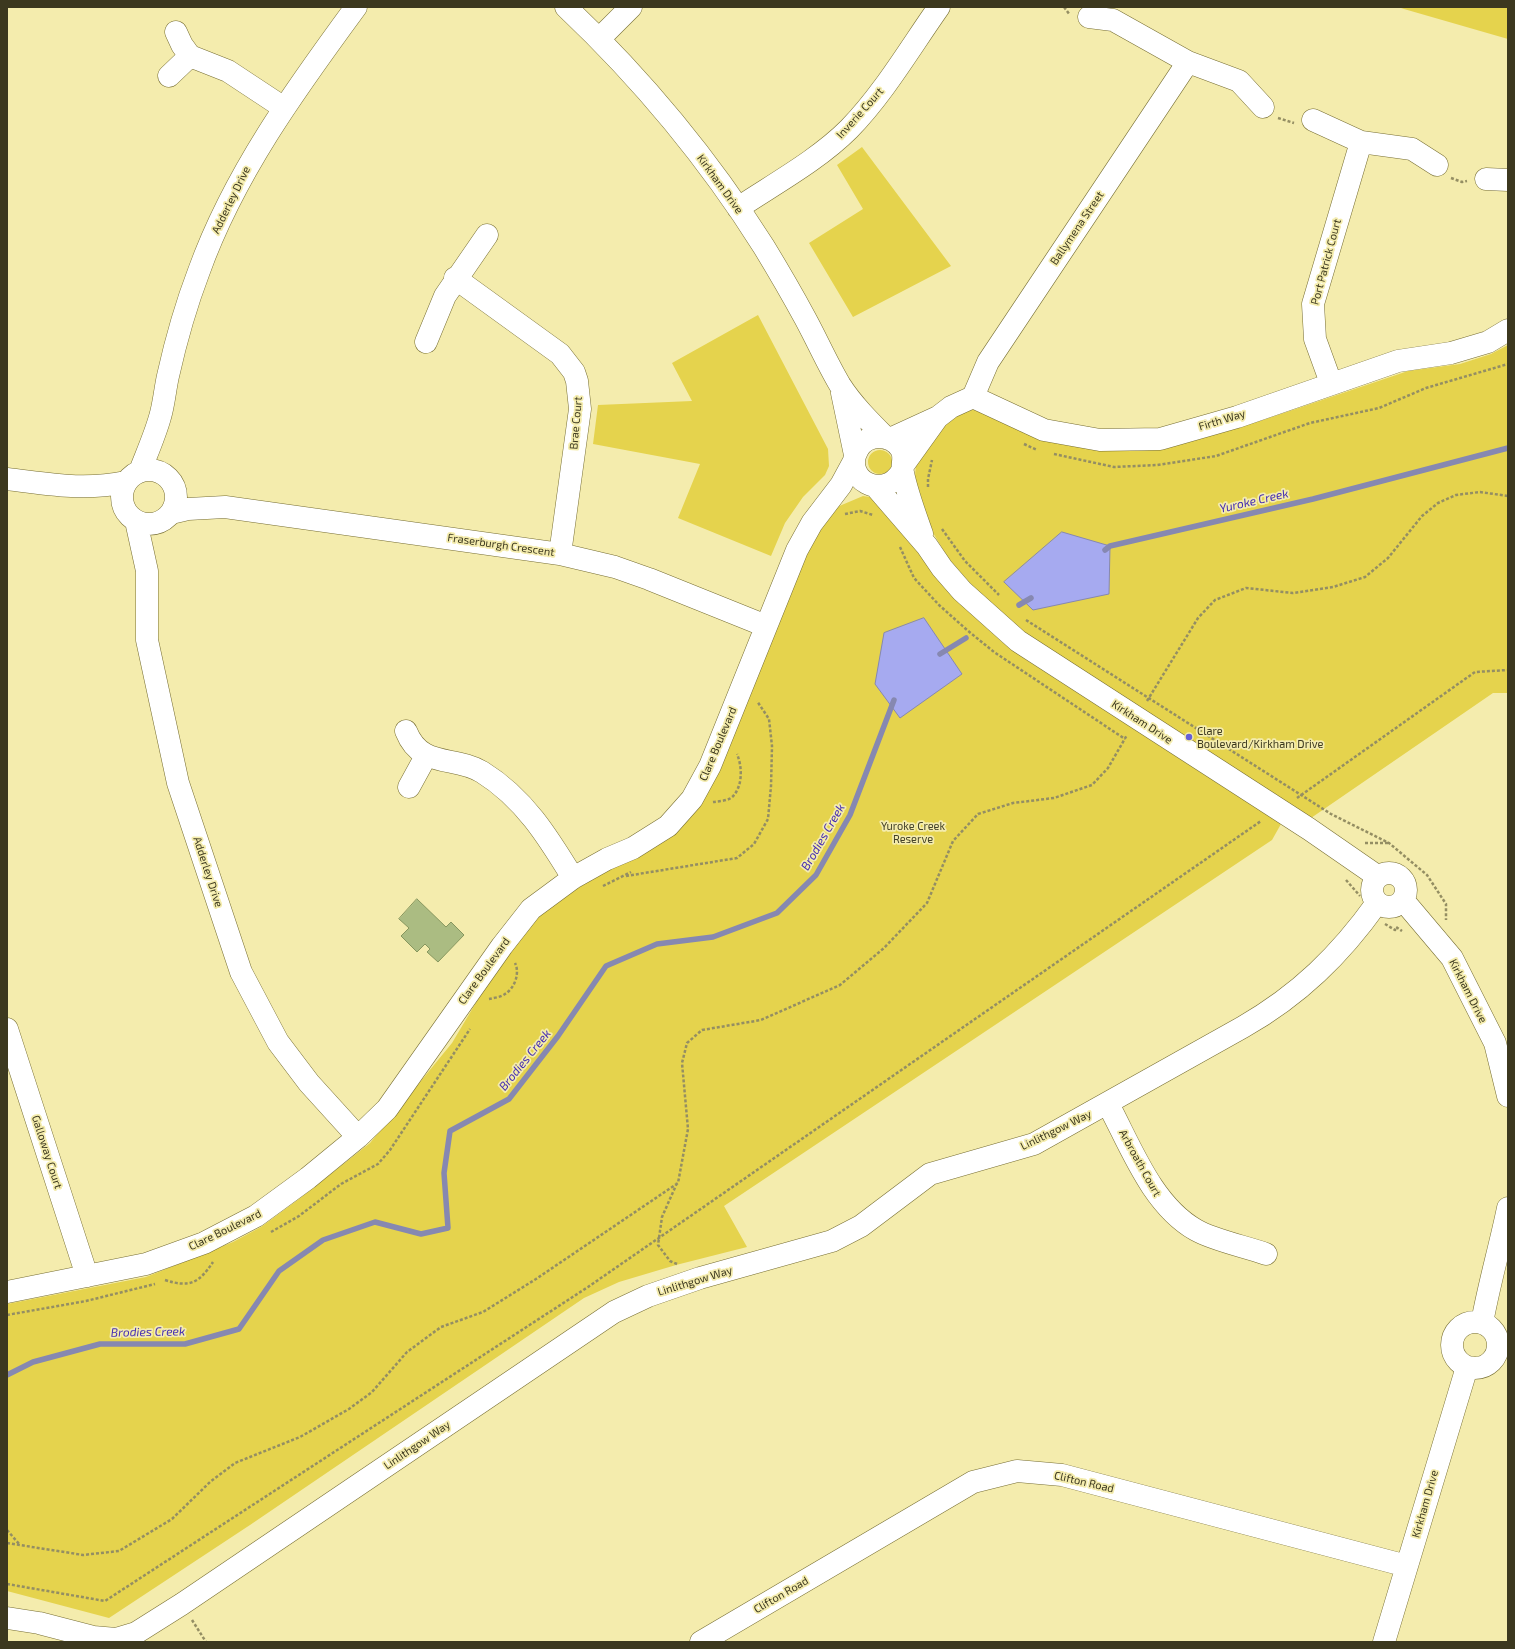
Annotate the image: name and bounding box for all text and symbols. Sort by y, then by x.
street label: Inverie Court [834,85,886,141]
street label: Kirkham Drive [694,152,746,216]
street label: Adderley Drive [209,164,253,236]
street label: Ballymena Street [1047,189,1107,267]
street label: Port Patrick Court [1308,218,1344,306]
street label: Brae Court [567,396,585,450]
street label: Firth Way [1197,407,1247,433]
water label: Yuroke Creek [1218,486,1290,516]
street label: Fraserburgh Crescent [447,531,555,559]
street label: Kirkham Drive [1109,697,1175,747]
street label: Clare Boulevard [696,705,740,783]
place label: Clare Boulevard/Kirkham Drive [1197,724,1323,750]
marker: Clare Boulevard/Kirkham Drive [1184,732,1194,742]
water label: Brodies Creek [798,801,848,873]
park label: Yuroke Creek Reserve [881,819,945,845]
street label: Adderley Drive [190,835,226,909]
street label: Clare Boulevard [455,935,513,1007]
street label: Kirkham Drive [1446,957,1490,1025]
water label: Brodies Creek [496,1027,554,1093]
street label: Linlithgow Way [1018,1107,1094,1153]
street label: Galloway Court [29,1114,65,1190]
street label: Arbroath Court [1116,1127,1164,1199]
street label: Clare Boulevard [187,1207,263,1253]
street label: Linlithgow Way [656,1263,734,1299]
water label: Brodies Creek [111,1324,185,1340]
street label: Linlithgow Way [381,1418,453,1472]
street label: Clifton Road [1053,1469,1115,1495]
street label: Kirkham Drive [1409,1469,1441,1539]
street label: Clifton Road [751,1574,811,1616]

